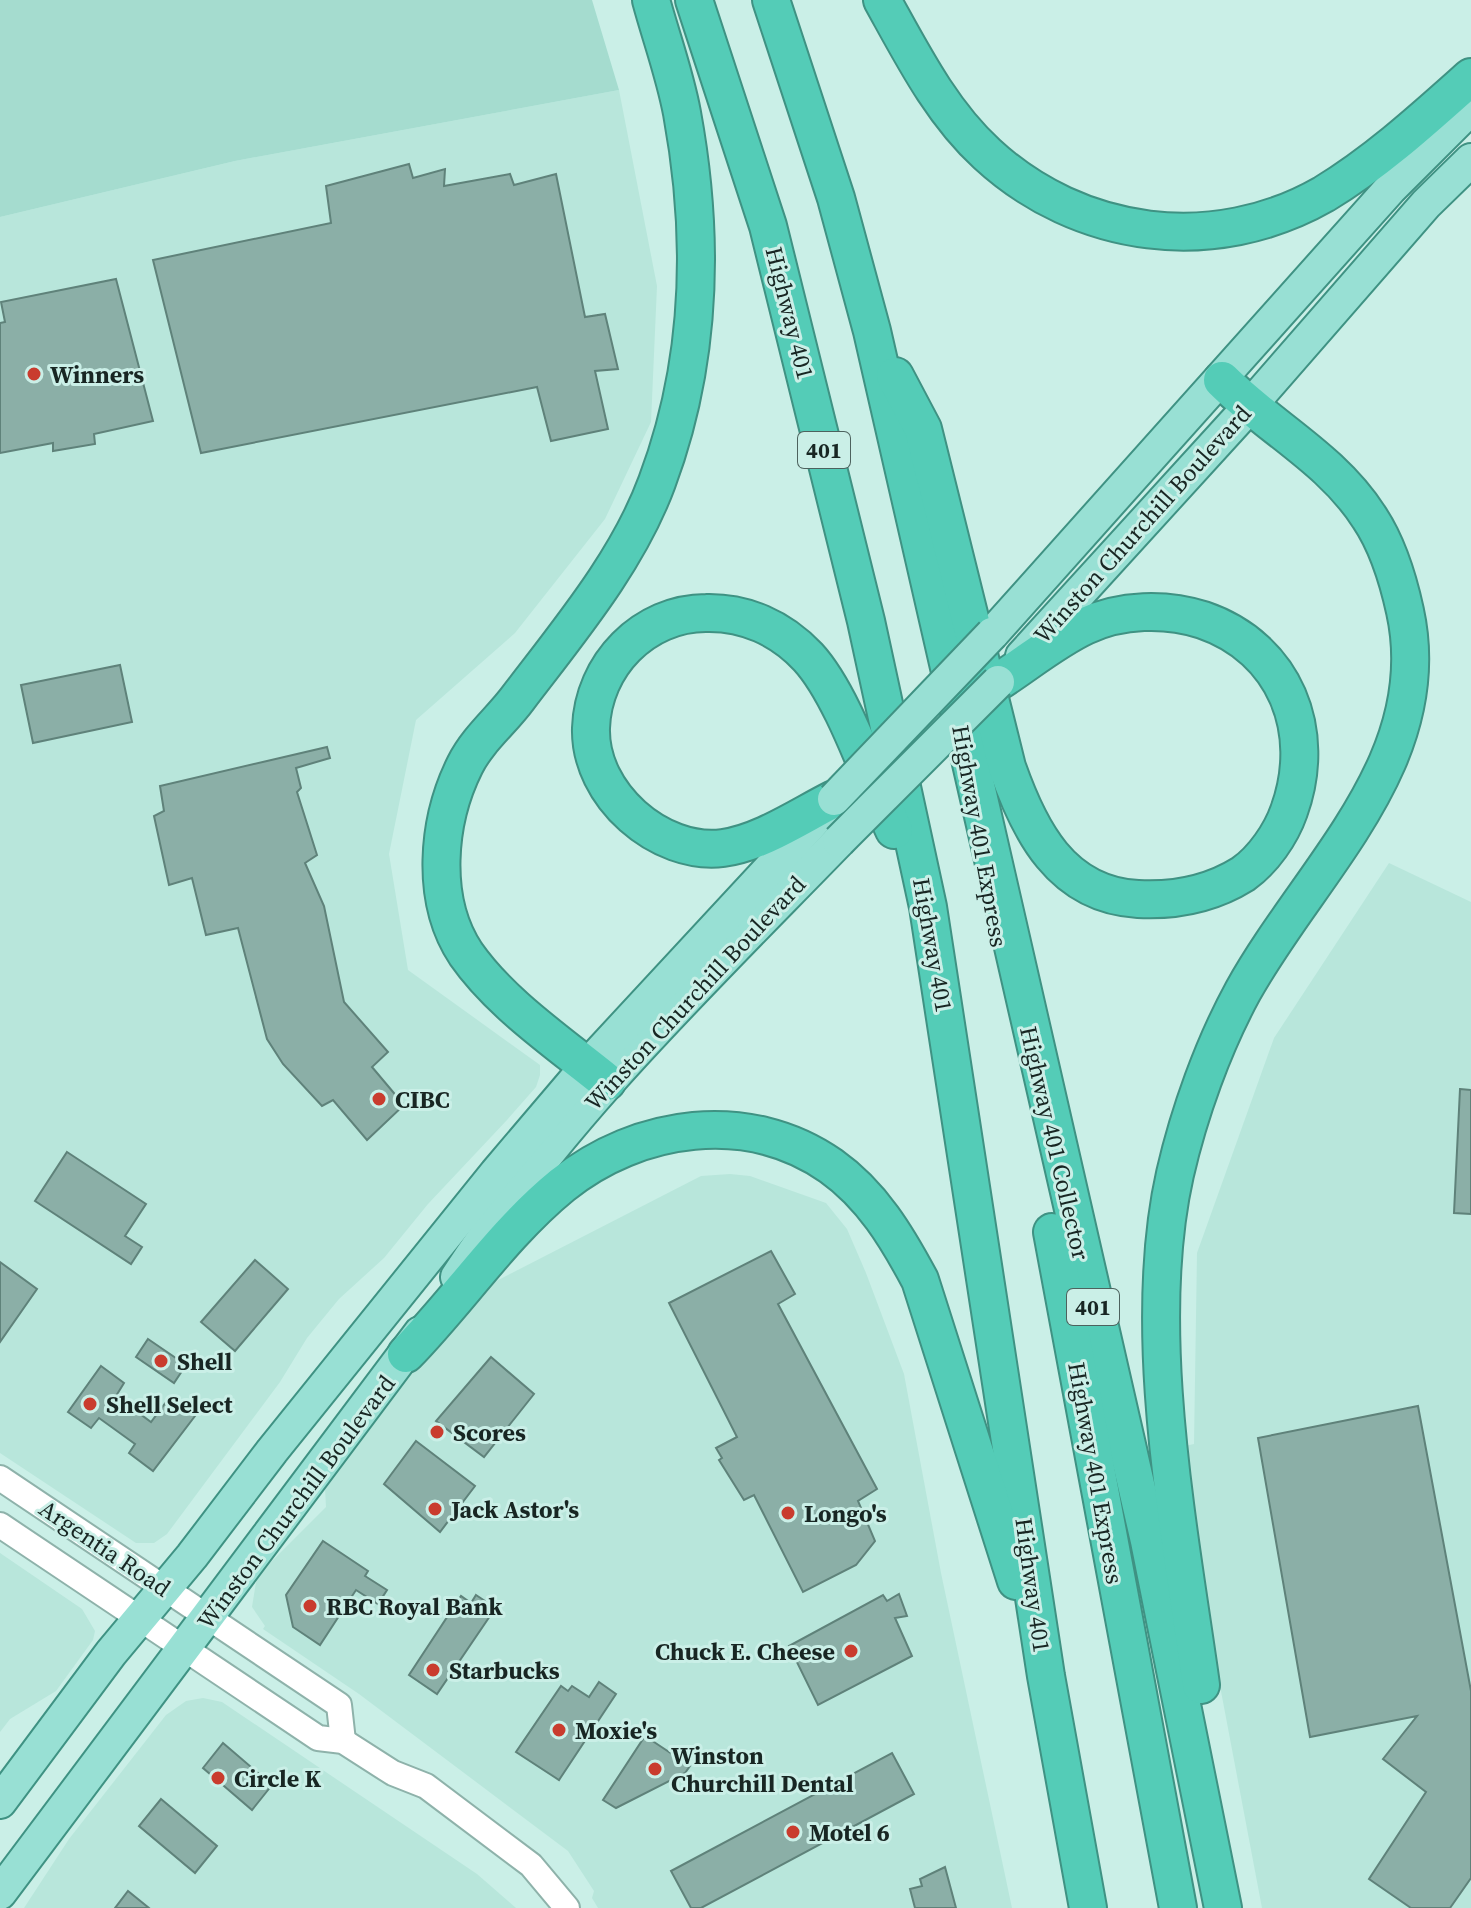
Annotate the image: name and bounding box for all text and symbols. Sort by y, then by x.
street label: Highway 401 [758,243,822,383]
place label: Winners [50,358,144,391]
marker: Winners [25,365,43,383]
street label: Winston Churchill Boulevard [1026,397,1258,650]
road number: 401 [798,432,850,468]
street label: Highway 401 Express [944,722,1016,950]
street label: Winston Churchill Boulevard [577,868,813,1118]
street label: Highway 401 [905,875,961,1015]
street label: Highway 401 Collector [1012,1023,1098,1263]
place label: CIBC [395,1083,450,1116]
marker: CIBC [370,1090,388,1108]
road number: 401 [1067,1289,1119,1325]
place label: Shell [177,1345,233,1378]
marker: Shell [152,1352,170,1370]
street label: Highway 401 Express [1060,1359,1132,1587]
street label: Winston Churchill Boulevard [189,1368,403,1636]
place label: Shell Select [106,1388,233,1421]
marker: Shell Select [81,1395,99,1413]
place label: Scores [453,1416,526,1449]
marker: Scores [428,1423,446,1441]
street label: Argentia Road [33,1492,177,1604]
place label: Jack Astor's [449,1493,579,1526]
place label: Longo's [804,1497,887,1530]
marker: Jack Astor's [426,1500,444,1518]
marker: Longo's [779,1504,797,1522]
street label: Highway 401 [1007,1515,1059,1655]
place label: RBC Royal Bank [326,1590,503,1623]
marker: RBC Royal Bank [301,1597,319,1615]
place label: Chuck E. Cheese [655,1635,835,1668]
marker: Chuck E. Cheese [842,1642,860,1660]
place label: Starbucks [449,1654,560,1687]
marker: Starbucks [424,1661,442,1679]
place label: Moxie's [575,1714,657,1747]
marker: Moxie's [550,1721,568,1739]
place label: Winston Churchill Dental [671,1739,854,1800]
marker: Winston Churchill Dental [646,1760,664,1778]
place label: Circle K [234,1762,321,1795]
marker: Circle K [209,1769,227,1787]
place label: Motel 6 [809,1816,890,1849]
marker: Motel 6 [784,1823,802,1841]

